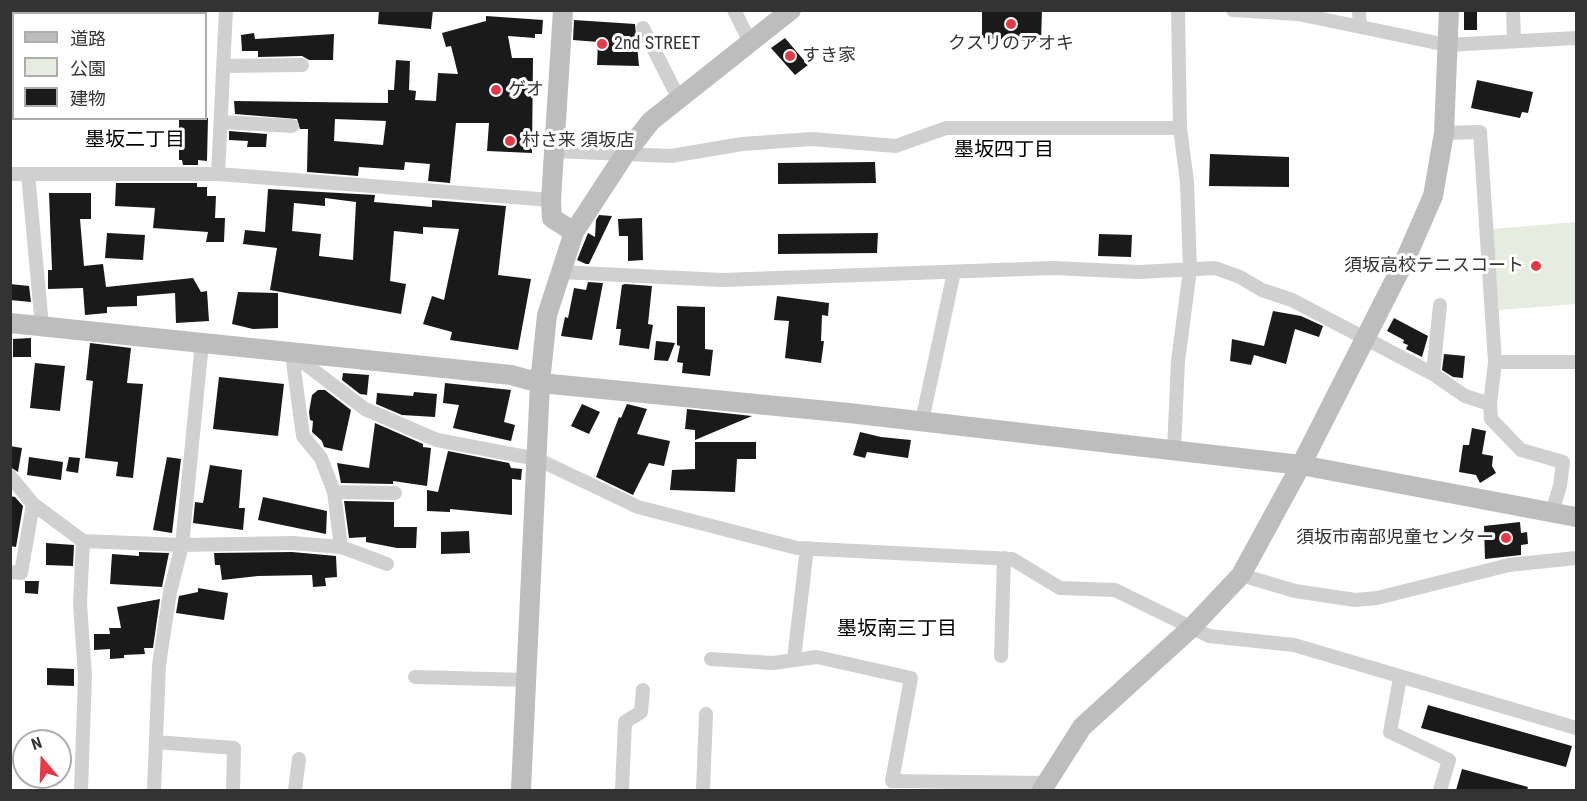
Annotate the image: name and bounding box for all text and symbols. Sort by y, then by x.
legend [12,12,207,120]
marker: クスリのアオキ [1004,17,1018,31]
text: 道路 [70,28,106,49]
place label: 2nd STREET [614,33,700,55]
place label: クスリのアオキ [948,33,1074,55]
marker: 2nd STREET [595,37,609,51]
place label: すき家 [802,45,856,67]
marker: すき家 [783,49,797,63]
text: 公園 [70,58,106,79]
place label: ゲオ [508,79,544,101]
marker: ゲオ [489,83,503,97]
text: 建物 [70,88,106,109]
district label: 墨坂二丁目 [85,129,185,153]
place label: 村さ来 須坂店 [522,130,634,152]
marker: 村さ来 須坂店 [503,134,517,148]
district label: 墨坂四丁目 [954,139,1054,163]
place label: 須坂高校テニスコート [1344,255,1524,277]
marker: 須坂高校テニスコート [1529,259,1543,273]
place label: 須坂市南部児童センター [1296,527,1494,549]
marker: 須坂市南部児童センター [1499,531,1513,545]
district label: 墨坂南三丁目 [837,618,957,642]
north arrow [12,729,72,789]
text: N [29,733,44,754]

